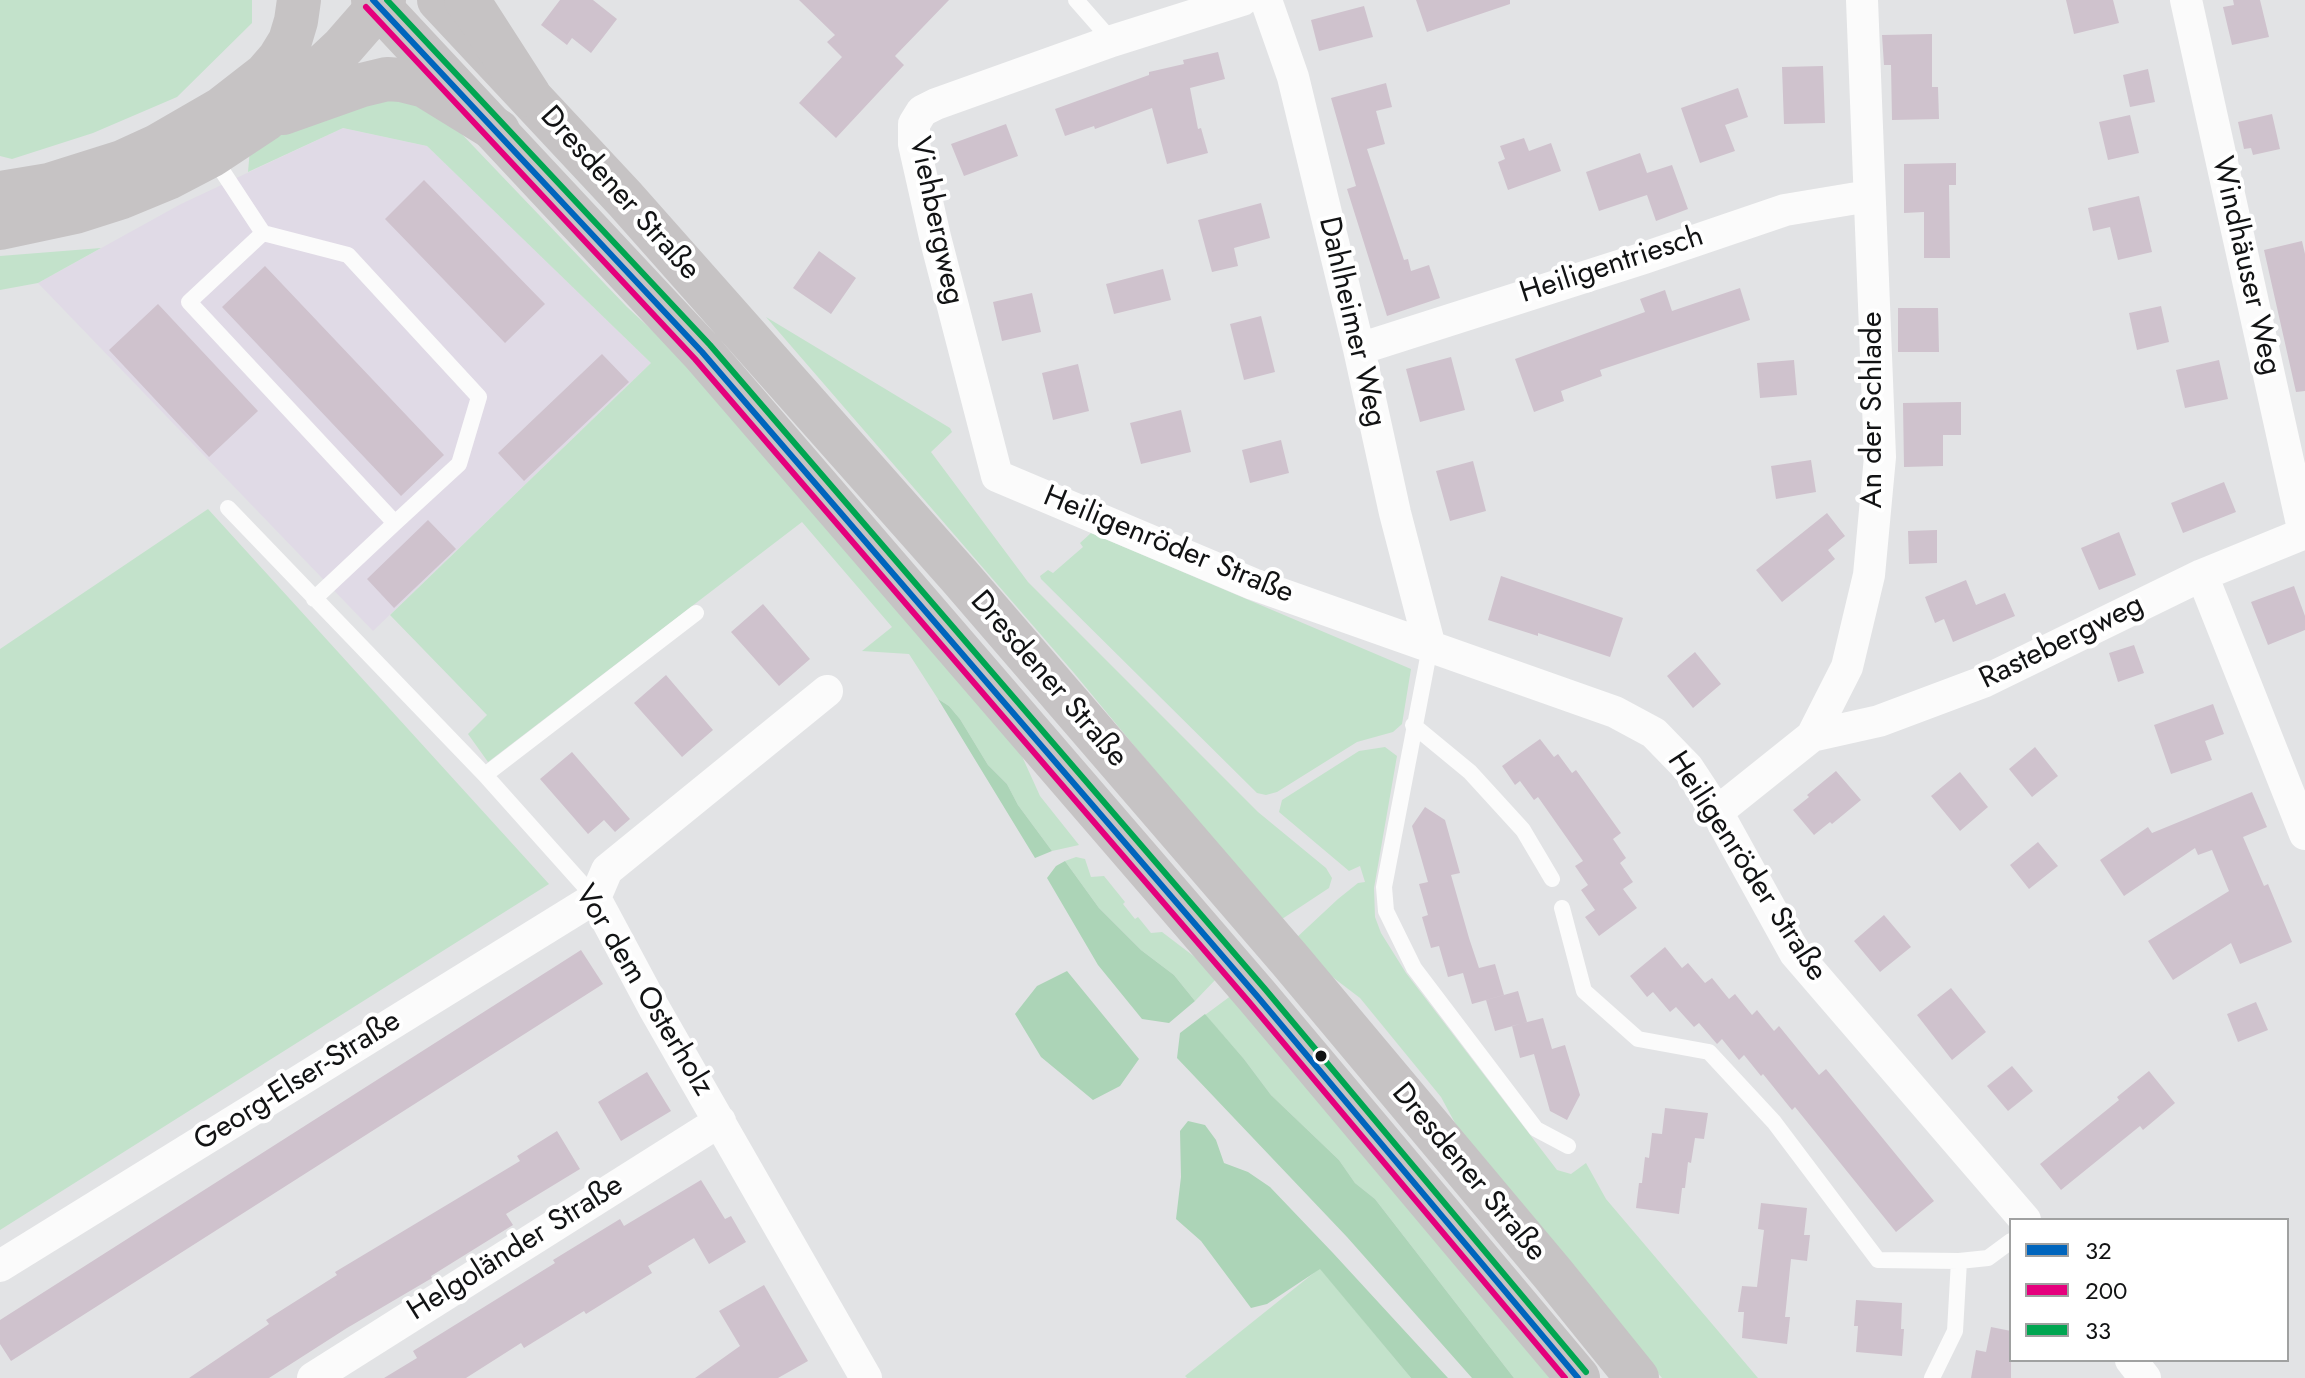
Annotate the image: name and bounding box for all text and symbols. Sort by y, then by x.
street label: Dresdener Straße [531,100,707,288]
street label: Viehbergweg [900,134,970,308]
street label: Windhäuser Weg [2202,153,2288,379]
street label: Dahlheimer Weg [1309,213,1393,431]
street label: Heiligentriesch [1516,219,1708,313]
street label: An der Schlade [1856,312,1892,508]
street label: Heiligenröder Straße [1038,479,1298,613]
street label: Dresdener Straße [962,585,1134,775]
street label: Rastebergweg [1974,588,2150,698]
street label: Heiligenröder Straße [1658,745,1834,989]
street label: Vor dem Osterholz [566,879,720,1103]
street label: Georg-Elser-Straße [188,1004,408,1160]
unlabelled marker [1313,1048,1329,1064]
street label: Dresdener Straße [1383,1077,1553,1269]
street label: Helgoländer Straße [402,1168,630,1330]
legend [2009,1218,2289,1362]
text: 32 [2085,1233,2112,1268]
text: 200 [2085,1273,2127,1308]
text: 33 [2085,1313,2111,1348]

